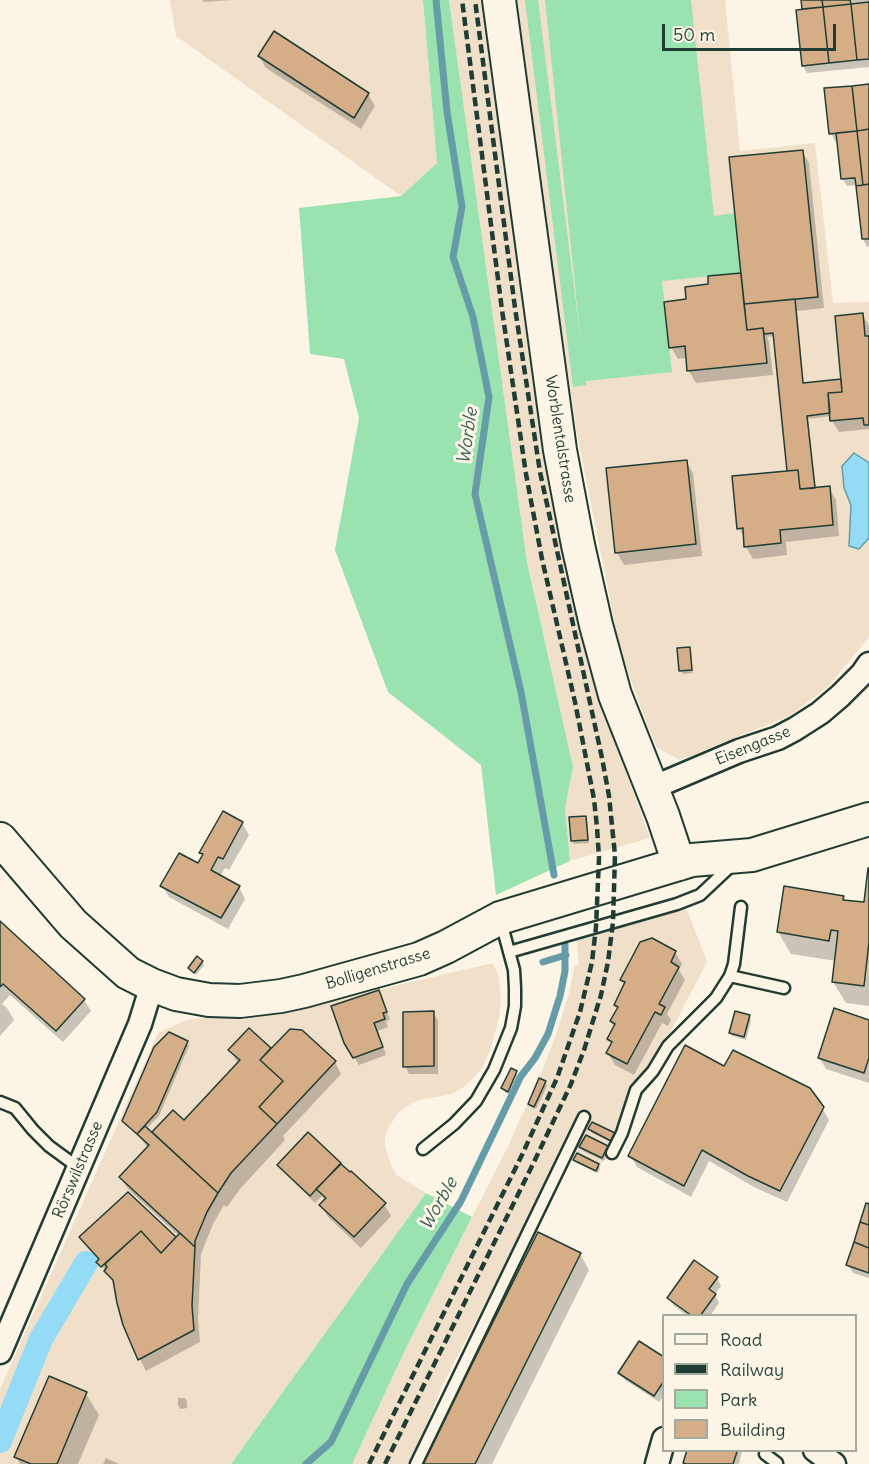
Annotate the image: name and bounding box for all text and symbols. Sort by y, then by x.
scale bar [665,12,839,50]
text: 50 m [673,23,715,46]
street label: Worblentalstrasse [540,374,580,504]
water label: Worble [453,406,483,466]
street label: Eisengasse [713,722,793,770]
street label: Bolligenstrasse [323,944,433,994]
street label: Rörswilstrasse [49,1118,107,1222]
water label: Worble [415,1174,463,1234]
legend [662,1314,857,1452]
text: Road [720,1328,762,1351]
text: Railway [720,1358,784,1381]
text: Park [720,1388,757,1411]
text: Building [720,1418,785,1441]

